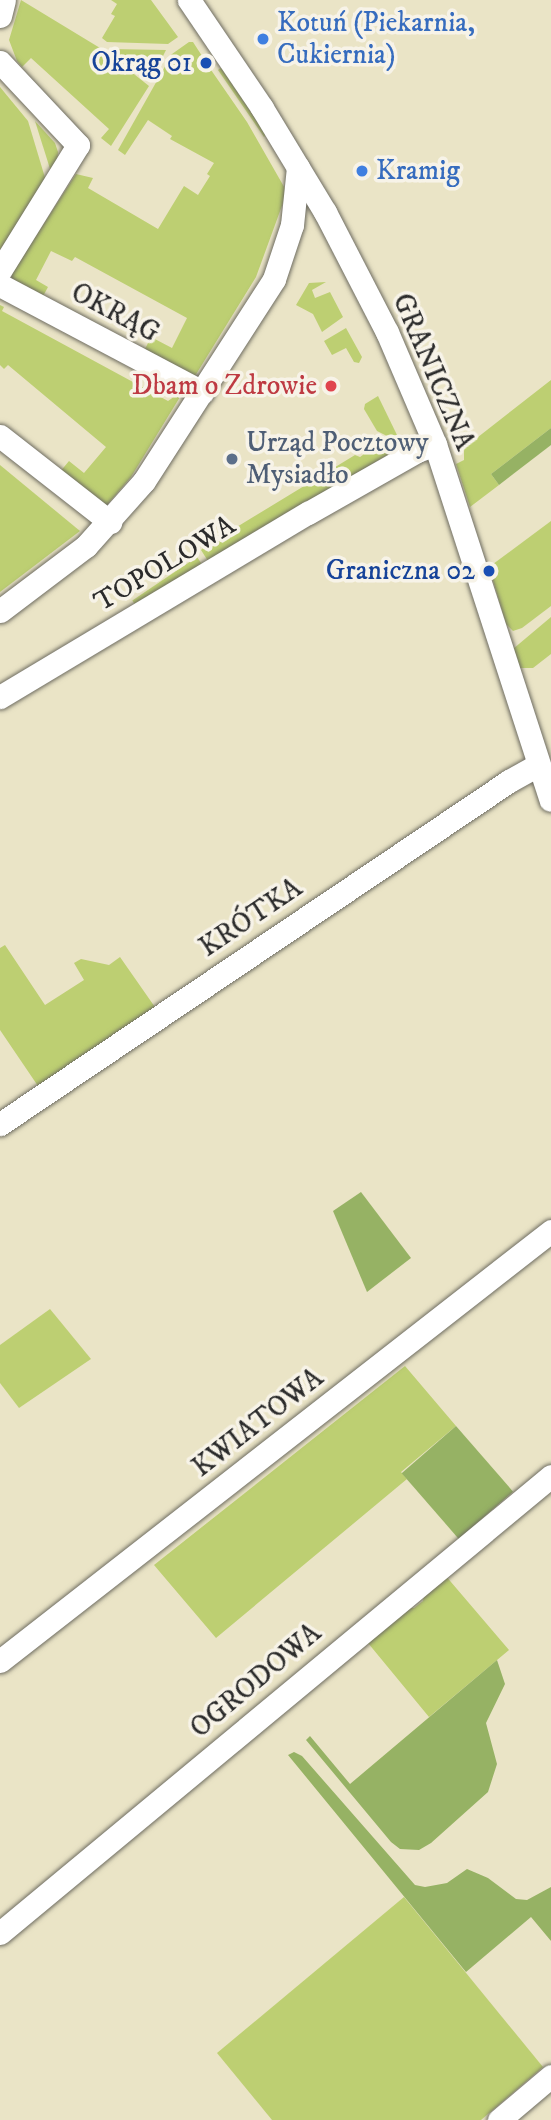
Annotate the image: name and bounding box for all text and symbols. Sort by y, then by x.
place label: Kotuń (Piekarnia, Cukiernia) [277,6,475,72]
marker: Kotuń (Piekarnia, Cukiernia) [255,31,271,47]
place label: Okrąg 01 [91,46,192,80]
marker: Okrąg 01 [198,55,214,71]
place label: Kramig [376,154,460,188]
marker: Kramig [354,163,370,179]
street label: OKRĄG [65,276,165,350]
street label: GRANICZNA [385,289,481,455]
place label: Dbam o Zdrowie [132,369,317,403]
marker: Dbam o Zdrowie [323,378,339,394]
place label: Urząd Pocztowy Mysiadło [246,426,429,492]
marker: Urząd Pocztowy Mysiadło [224,451,240,467]
street label: TOPOLOWA [88,509,242,619]
place label: Graniczna 02 [326,554,475,588]
marker: Graniczna 02 [481,563,497,579]
street label: KRÓTKA [193,871,309,965]
street label: KWIATOWA [186,1361,330,1485]
street label: OGRODOWA [184,1617,328,1745]

